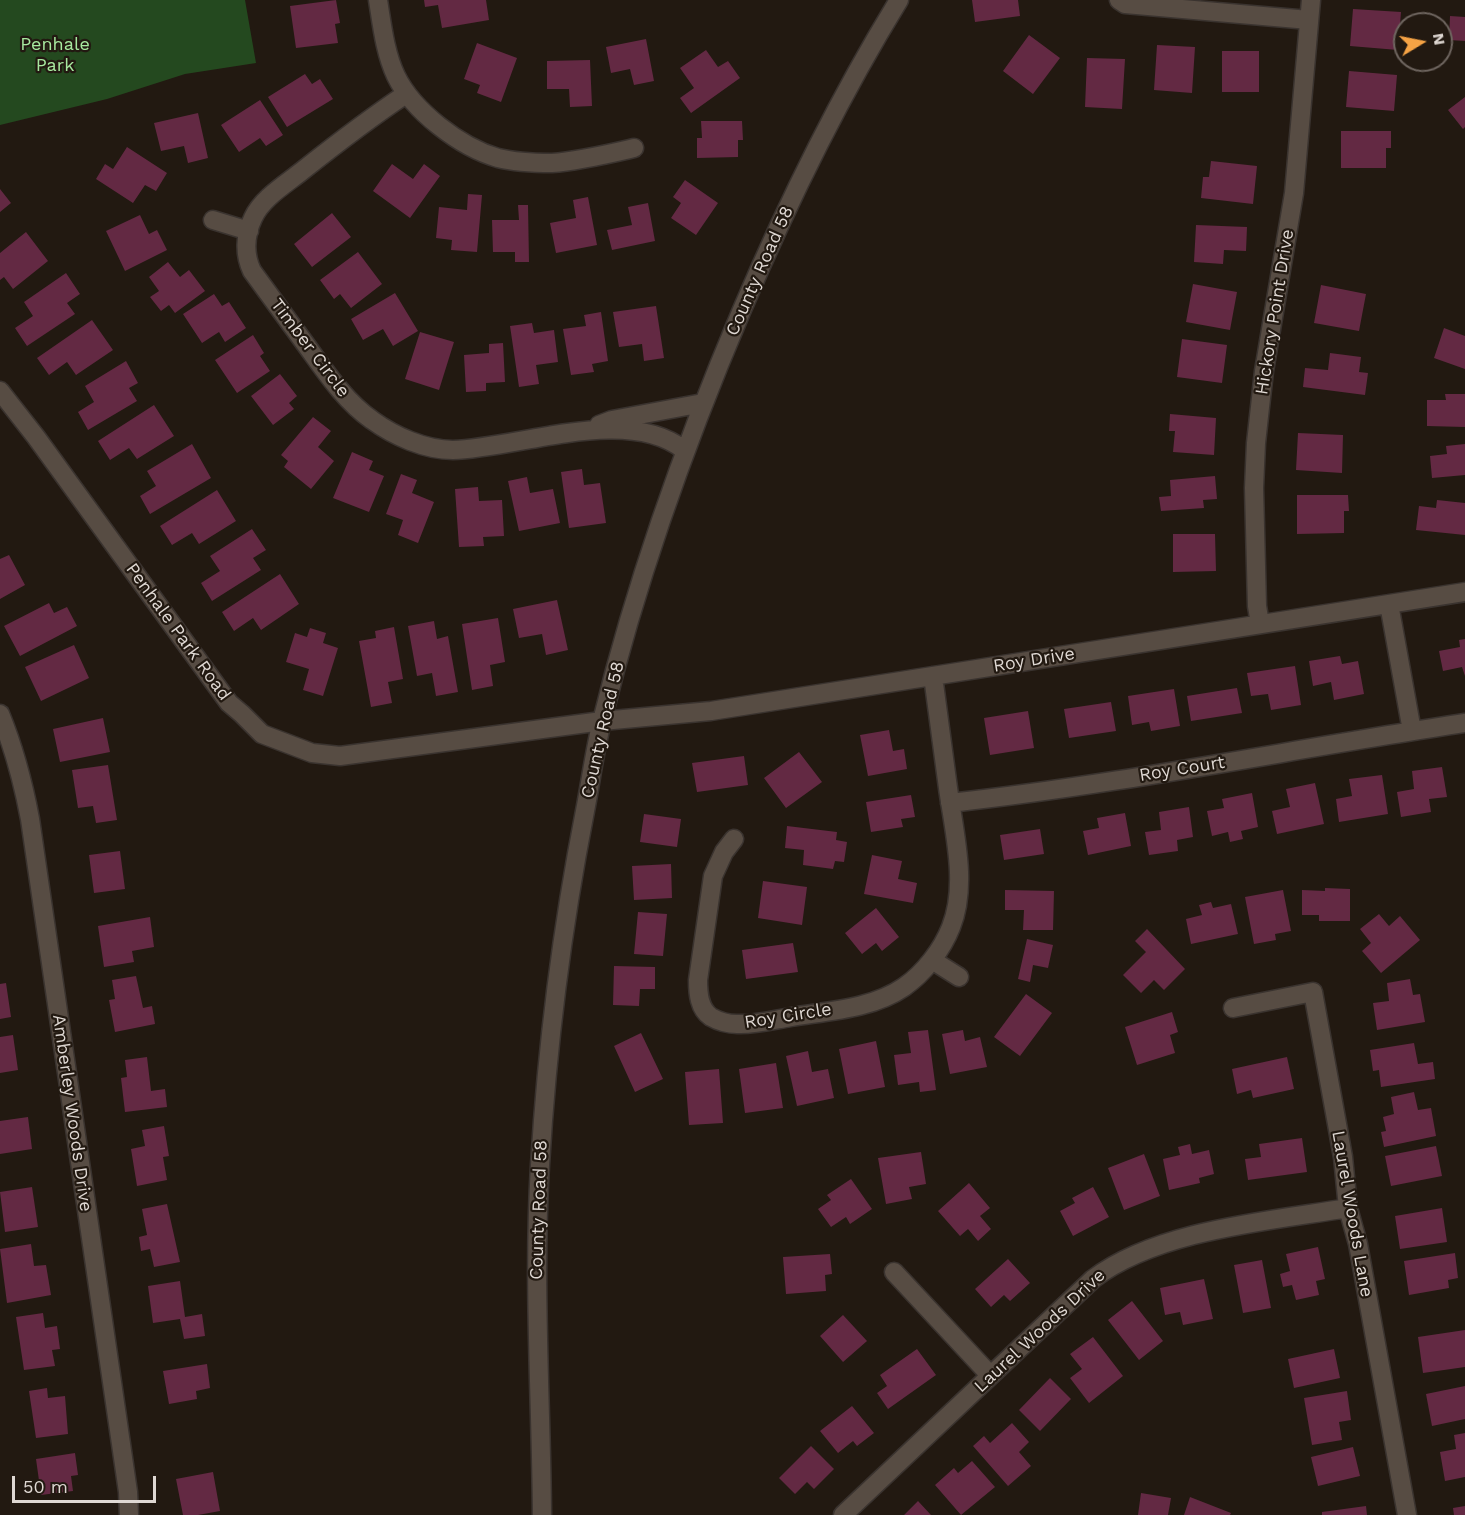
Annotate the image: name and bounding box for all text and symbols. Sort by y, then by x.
north arrow [1393,12,1453,72]
text: N [1429,32,1450,47]
park label: Penhale Park [20,34,90,76]
street label: County Road 58 [722,203,798,339]
street label: Hickory Point Drive [1251,228,1299,396]
street label: Timber Circle [266,294,354,402]
street label: Penhale Park Road [121,559,235,705]
street label: Roy Drive [992,643,1076,677]
street label: County Road 58 [577,659,629,801]
street label: Roy Court [1138,752,1226,786]
street label: Roy Circle [743,998,833,1034]
street label: Amberley Woods Drive [47,1013,97,1213]
street label: Laurel Woods Lane [1327,1129,1377,1299]
street label: County Road 58 [526,1140,552,1280]
street label: Laurel Woods Drive [970,1265,1110,1397]
scale bar [15,1464,159,1502]
text: 50 m [23,1476,68,1497]

